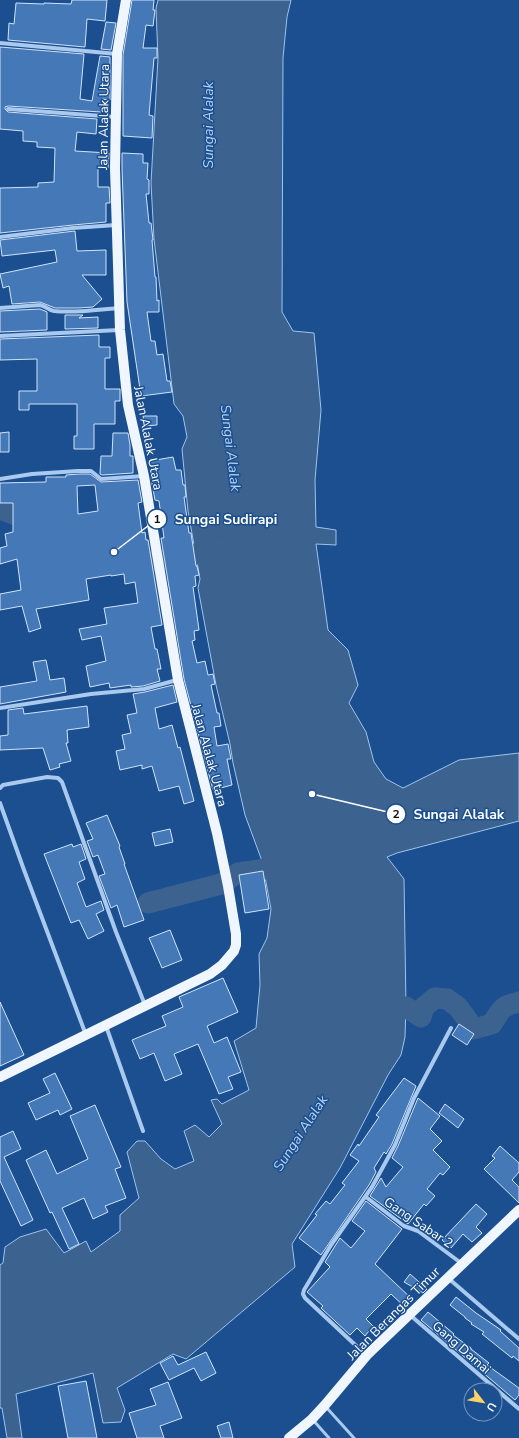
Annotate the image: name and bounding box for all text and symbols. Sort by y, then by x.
street label: Jalan Alalak Utara [94,64,114,171]
water label: Sungai Alalak [199,80,218,169]
street label: Jalan Alalak Utara [129,384,167,492]
water label: Sungai Alalak [216,404,245,493]
callout: Sungai Sudirapi [147,506,286,532]
text: Sungai Sudirapi [175,510,277,529]
text: 1 [153,511,161,527]
street label: Jalan Alalak Utara [186,701,231,809]
callout: Sungai Alalak [386,801,512,827]
text: Sungai Alalak [414,805,505,824]
text: 2 [392,806,400,822]
water label: Sungai Alalak [269,1091,333,1175]
street label: Gang Sabar 2 [380,1193,457,1253]
street label: Jalan Berangas Timur [342,1263,445,1365]
street label: Gang Damai [428,1317,495,1378]
north arrow [463,1382,503,1422]
text: U [483,1400,500,1414]

